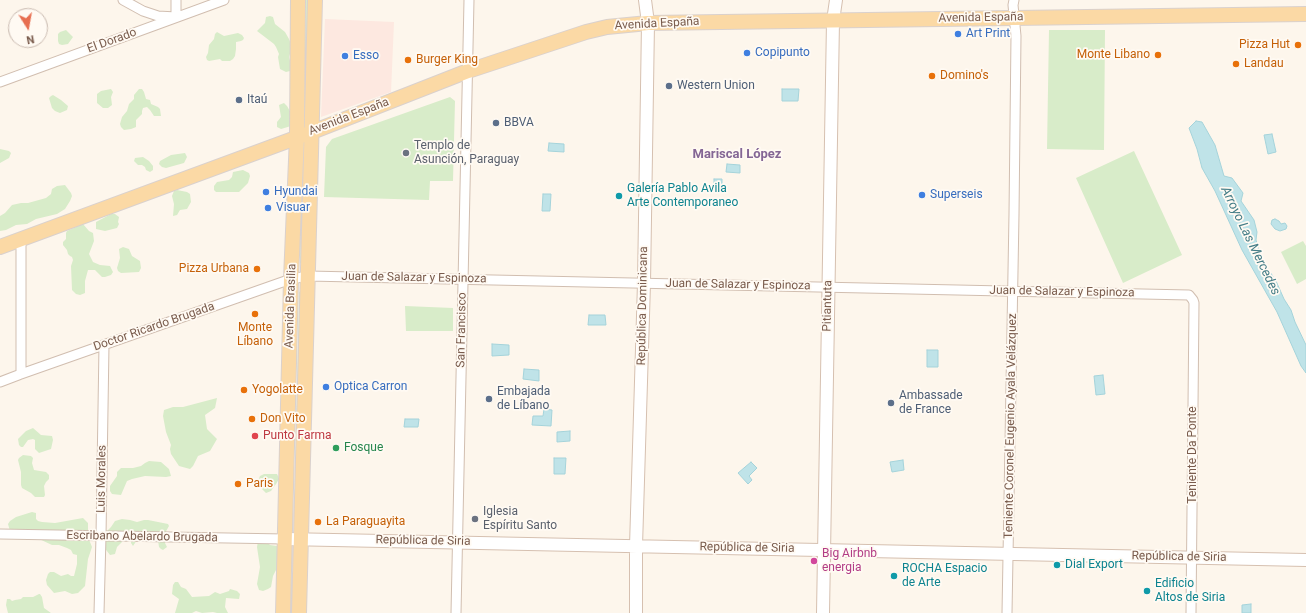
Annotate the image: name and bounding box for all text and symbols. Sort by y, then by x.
north arrow [8,8,48,48]
street label: Avenida España [938,10,1024,26]
street label: Avenida España [614,15,700,33]
street label: El Dorado [85,25,139,57]
place label: Art Print [966,27,1010,41]
marker: Art Print [953,29,963,39]
text: N [25,32,35,46]
place label: Pizza Hut [1239,38,1290,52]
marker: Pizza Hut [1293,40,1303,50]
place label: Copipunto [755,46,810,60]
marker: Copipunto [742,48,752,58]
place label: Monte Libano [1077,48,1150,62]
place label: Esso [353,49,379,63]
marker: Monte Libano [1153,50,1163,60]
marker: Esso [340,51,350,61]
place label: Burger King [416,53,478,67]
marker: Burger King [403,55,413,65]
place label: Landau [1244,57,1284,71]
marker: Landau [1231,59,1241,69]
place label: Domino's [940,69,989,83]
marker: Domino's [927,71,937,81]
place label: Western Union [677,79,755,93]
marker: Western Union [664,81,674,91]
place label: Itaú [247,93,267,107]
marker: Itaú [234,95,244,105]
street label: Avenida España [307,95,391,139]
place label: BBVA [504,116,534,130]
marker: BBVA [491,118,501,128]
place label: Templo de Asunción, Paraguay [414,139,519,167]
district label: Mariscal López [693,147,781,163]
marker: Templo de Asunción, Paraguay [401,148,411,158]
place label: Galería Pablo Avila Arte Contemporaneo [627,182,738,210]
water label: Arroyo Las Mercedes [1217,184,1283,298]
place label: Hyundai [274,185,318,199]
marker: Hyundai [261,187,271,197]
place label: Superseis [930,188,983,202]
marker: Superseis [917,190,927,200]
marker: Galería Pablo Avila Arte Contemporaneo [614,191,624,201]
place label: Visuar [276,201,310,215]
marker: Visuar [263,203,273,213]
street label: República Dominicana [635,246,651,366]
place label: Pizza Urbana [179,262,249,276]
street label: Avenida Brasilia [282,263,300,349]
marker: Pizza Urbana [252,264,262,274]
street label: Juan de Salazar y Espinoza [341,270,487,286]
street label: Juan de Salazar y Espinoza [665,277,811,293]
street label: Pitiantuta [820,280,836,332]
street label: Juan de Salazar y Espinoza [989,284,1135,300]
street label: San Francisco [454,292,470,368]
street label: Doctor Ricardo Brugada [92,300,216,354]
marker: Monte Líbano [250,309,260,319]
street label: Teniente Coronel Eugenio Ayala Velázquez [1002,313,1020,539]
place label: Monte Líbano [237,321,273,349]
place label: Optica Carron [334,380,407,394]
marker: Optica Carron [321,382,331,392]
place label: Yogolatte [252,383,303,397]
marker: Yogolatte [239,385,249,395]
place label: Embajada de Líbano [497,385,550,413]
place label: Ambassade de France [899,389,963,417]
marker: Embajada de Líbano [484,394,494,404]
marker: Ambassade de France [886,398,896,408]
street label: Teniente Da Ponte [1186,406,1200,504]
place label: Don Vito [260,412,306,426]
marker: Don Vito [247,414,257,424]
place label: Punto Farma [263,429,332,443]
marker: Punto Farma [250,431,260,441]
place label: Fosque [344,441,383,455]
marker: Fosque [331,443,341,453]
street label: Luis Morales [94,445,110,513]
place label: Paris [246,477,273,491]
marker: Paris [233,479,243,489]
place label: Iglesia Espíritu Santo [483,505,557,533]
marker: Iglesia Espíritu Santo [470,514,480,524]
place label: La Paraguayita [326,515,405,529]
marker: La Paraguayita [313,517,323,527]
street label: Escribano Abelardo Brugada [66,528,218,546]
street label: República de Siria [375,533,471,549]
street label: República de Siria [699,540,795,556]
place label: Big Airbnb energia [822,547,877,575]
street label: República de Siria [1131,549,1227,565]
marker: Big Airbnb energia [809,556,819,566]
place label: Dial Export [1065,558,1123,572]
marker: Dial Export [1052,560,1062,570]
place label: ROCHA Espacio de Arte [902,562,987,590]
marker: ROCHA Espacio de Arte [889,571,899,581]
place label: Edificio Altos de Siria [1155,577,1225,605]
marker: Edificio Altos de Siria [1142,586,1152,596]

